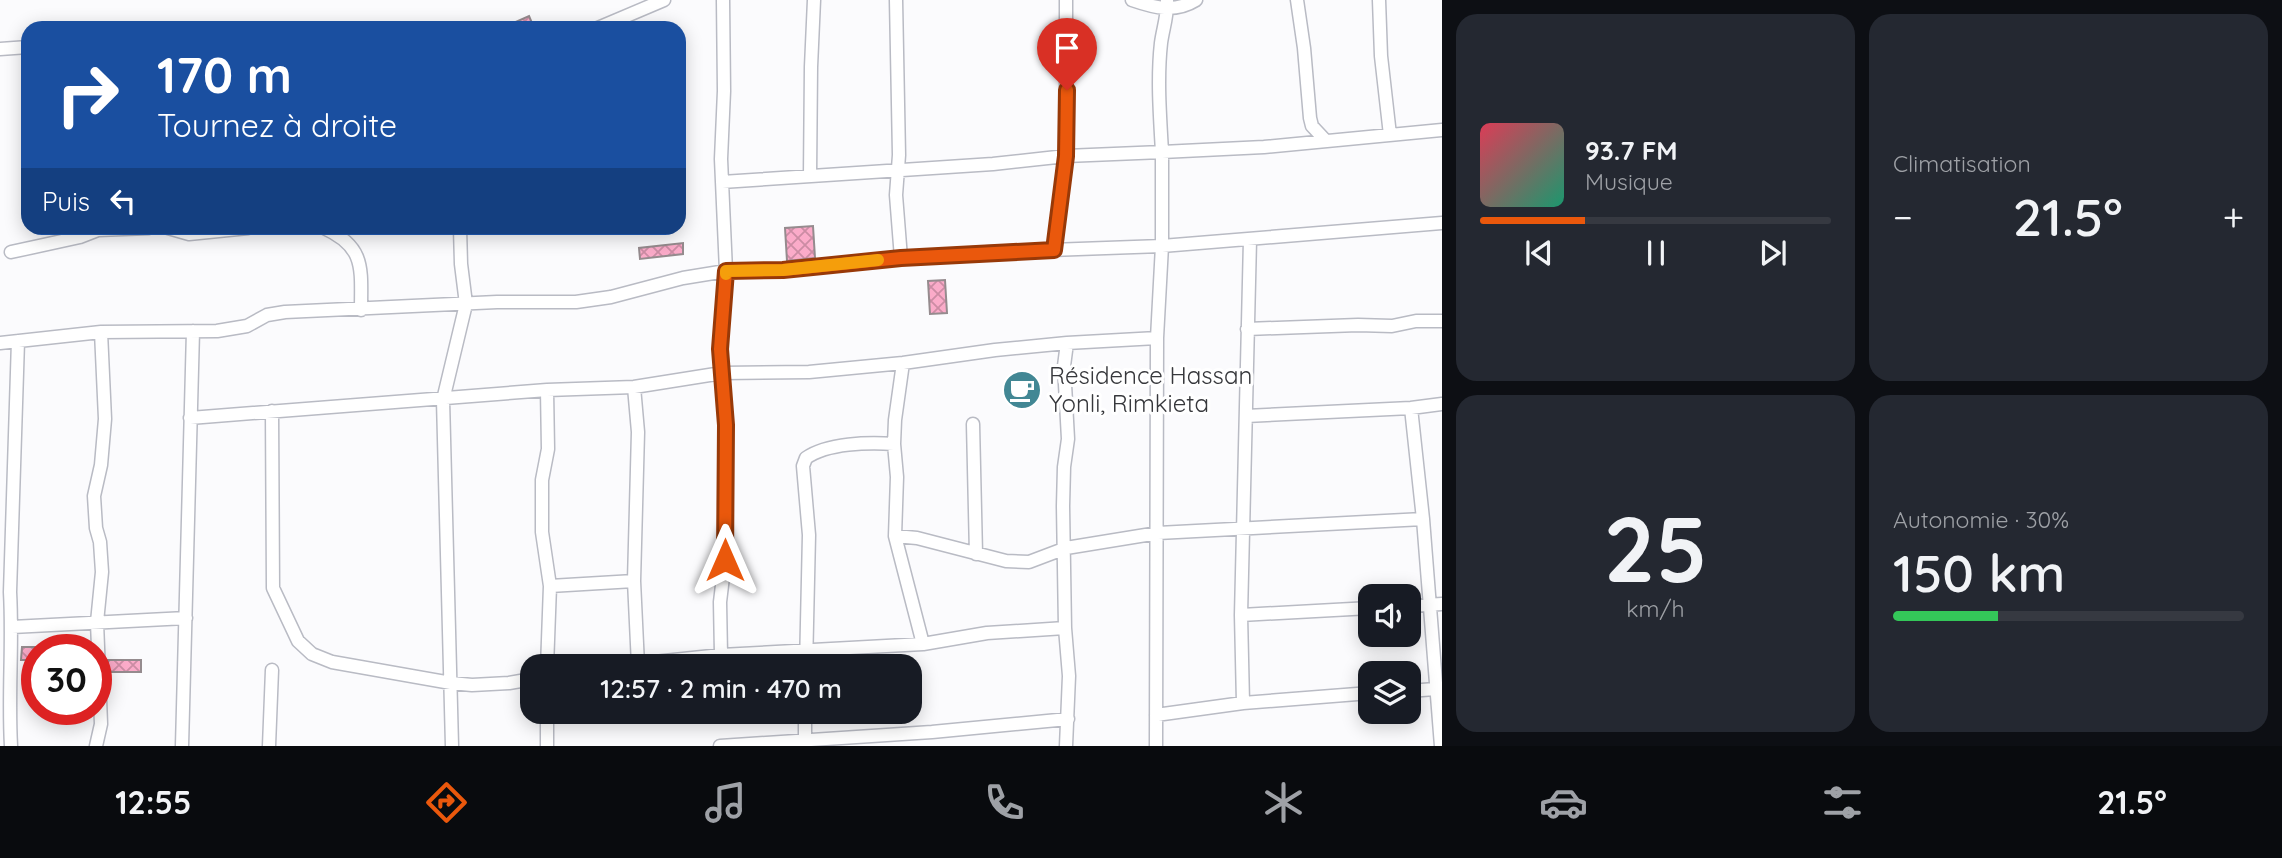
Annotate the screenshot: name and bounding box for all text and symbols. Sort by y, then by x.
pin [1037,18,1097,90]
icon: arrive [1048,29,1086,67]
text: 170 m [157,44,292,105]
icon: right [42,49,133,140]
text: Tournez à droite [157,105,397,145]
text: 93.7 FM [1585,134,1678,167]
text: Climatisation [1893,149,2031,178]
text: Musique [1585,167,1673,196]
icon: left [104,182,142,220]
text: 21.5° [2013,184,2123,249]
text: Puis [42,185,90,218]
text: − [1893,193,1913,241]
text: + [2223,193,2244,241]
icon: previous [1520,234,1558,272]
icon: pause [1637,234,1675,272]
icon: next [1754,234,1792,272]
place label: Résidence Hassan Yonli, Rimkieta [1049,360,1252,418]
cafe icon: Résidence Hassan Yonli, Rimkieta [1001,369,1043,411]
text: 25 [1603,491,1708,605]
text: Autonomie · 30% [1893,505,2069,534]
position arrow [688,523,762,597]
text: 150 km [1893,540,2065,605]
map controls [1358,584,1421,724]
button: sound [1358,584,1421,647]
text: km/h [1626,594,1685,623]
speed limit sign: 30 [21,634,112,725]
button: layers [1358,661,1421,724]
text: 12:57 · 2 min · 470 m [600,672,842,705]
icon: directions [422,778,471,827]
icon: music [701,778,750,827]
icon: phone [980,778,1029,827]
icon: climate [1259,778,1308,827]
icon: car [1539,778,1588,827]
icon: filters [1818,778,1867,827]
text: 12:55 [115,782,191,822]
text: 21.5° [2097,782,2167,822]

